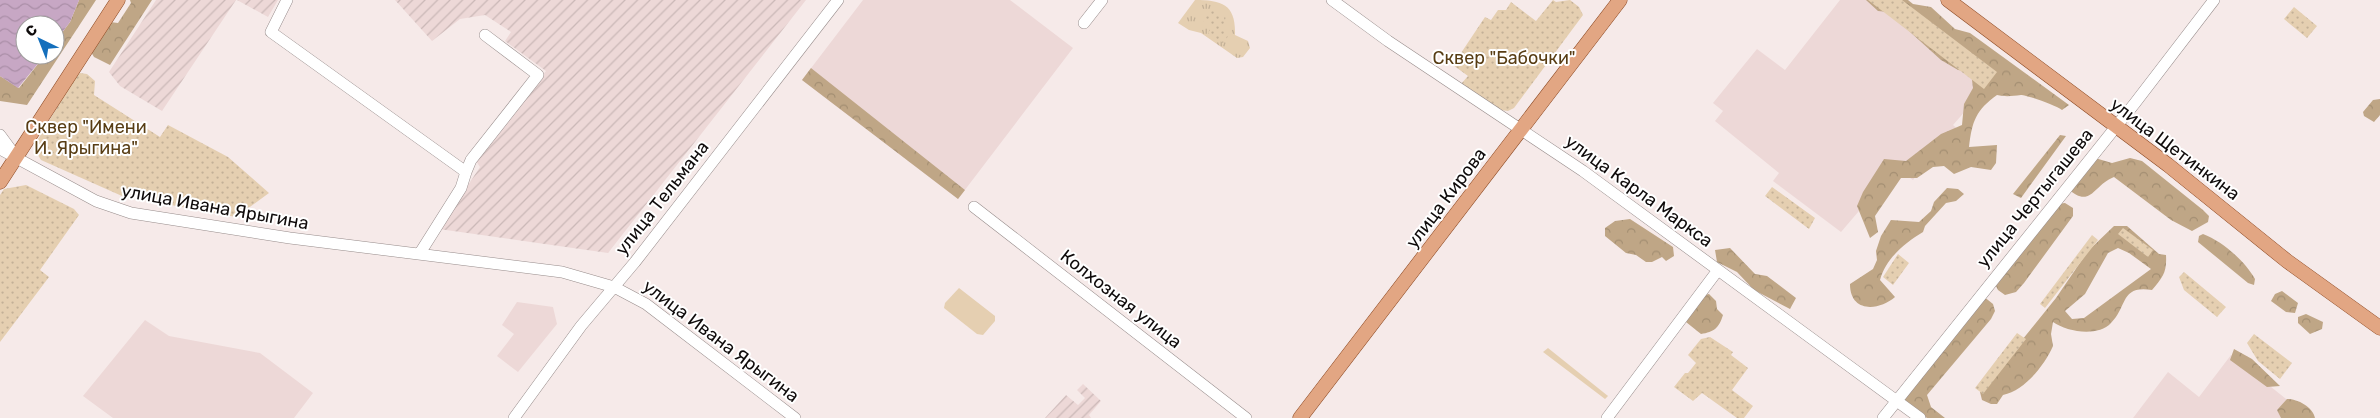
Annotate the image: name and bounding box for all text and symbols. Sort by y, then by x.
north arrow [15,15,65,65]
text: С [22,21,41,40]
park label: Сквер "Бабочки" [1432,47,1576,69]
street label: улица Щетинкина [2106,93,2244,205]
park label: Сквер "Имени И. Ярыгина" [25,116,147,159]
street label: улица Чертыгашева [1972,124,2098,272]
street label: улица Карла Маркса [1561,130,1717,252]
street label: улица Тельмана [610,136,714,260]
street label: улица Кирова [1401,144,1491,252]
street label: улица Ивана Ярыгина [120,180,310,234]
street label: Колхозная улица [1056,245,1186,353]
street label: улица Ивана Ярыгина [639,275,803,407]

